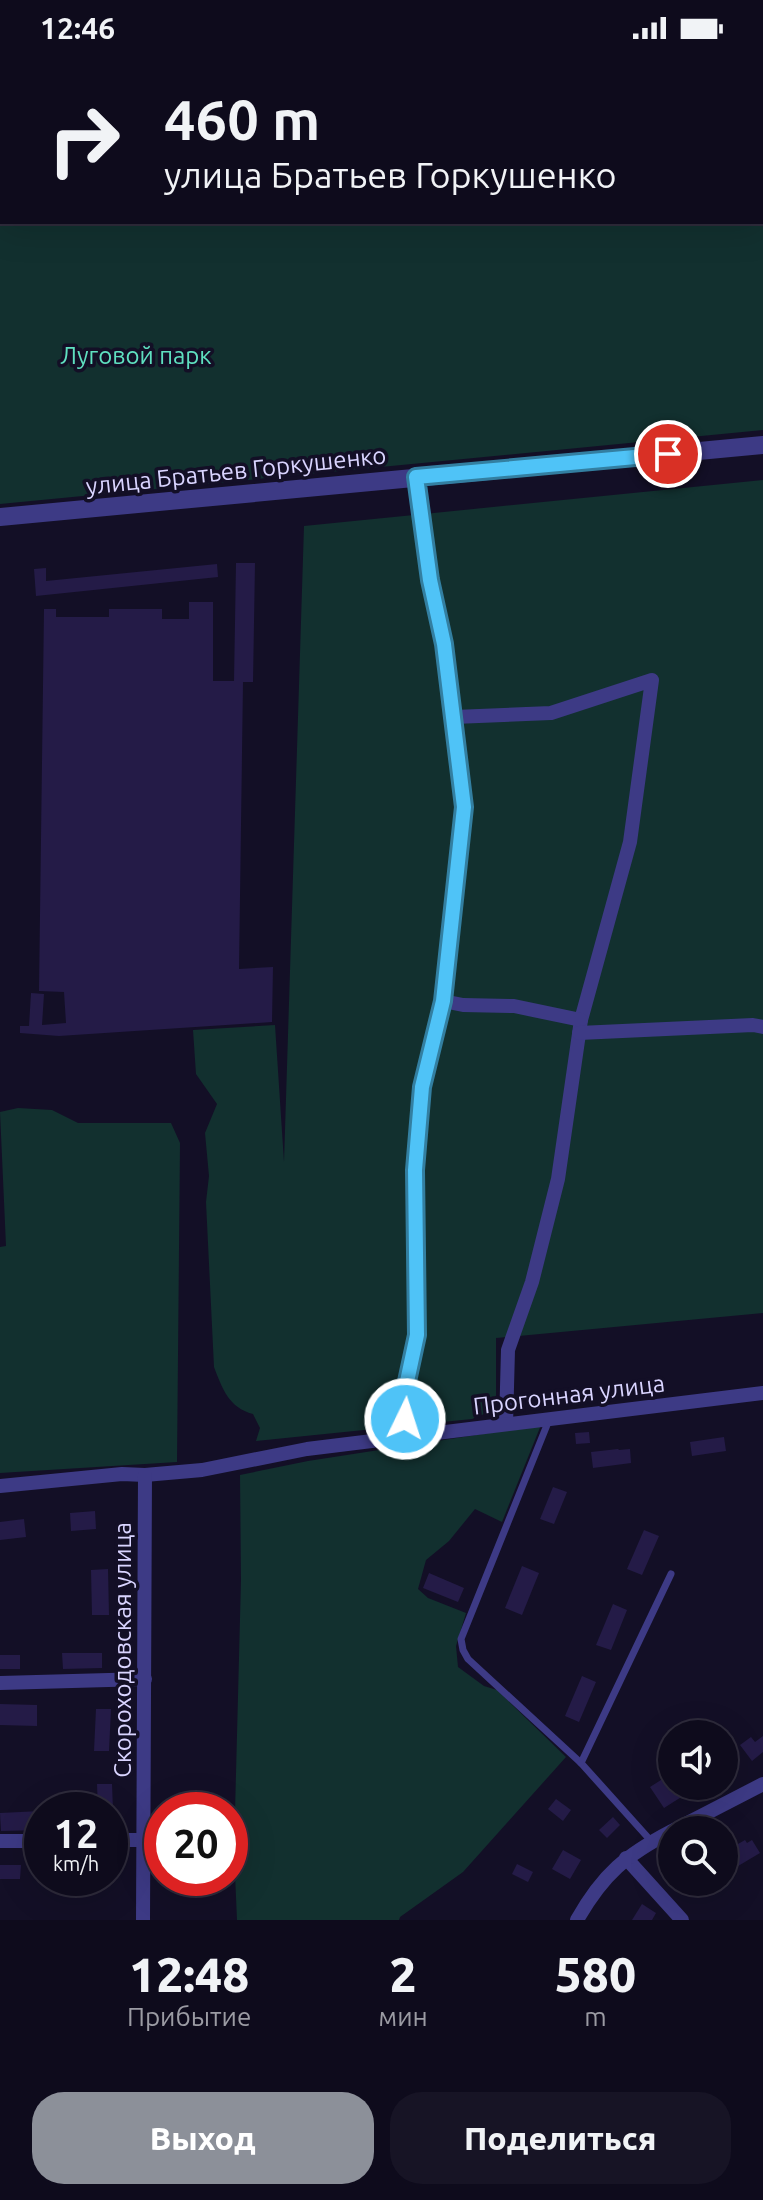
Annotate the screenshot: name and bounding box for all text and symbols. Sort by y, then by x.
text: 12:46 [40,11,115,45]
icon: right [32,88,136,192]
text: 460 m [164,88,320,151]
text: улица Братьев Горкушенко [164,154,617,195]
park label: Луговой парк [60,342,212,369]
pin [634,420,702,488]
icon: arrive [646,432,690,476]
street label: улица Братьев Горкушенко [85,441,387,500]
street label: Прогонная улица [472,1369,666,1420]
position arrow [363,1377,447,1461]
street label: Скороходовская улица [109,1522,136,1778]
map controls [658,1720,738,1896]
button: sound [658,1720,738,1800]
speed limit sign: 20 [144,1792,248,1896]
text: 12 [53,1811,99,1856]
button: search [658,1816,738,1896]
text: km/h [53,1852,99,1875]
text: 12:48 [129,1947,249,2001]
text: 2 [390,1947,417,2001]
text: 580 [555,1947,636,2001]
text: Прибытие [127,2002,251,2031]
text: мин [378,2002,428,2031]
text: m [584,2002,607,2031]
button: Выход [32,2092,374,2184]
button: Поделиться [390,2092,731,2184]

